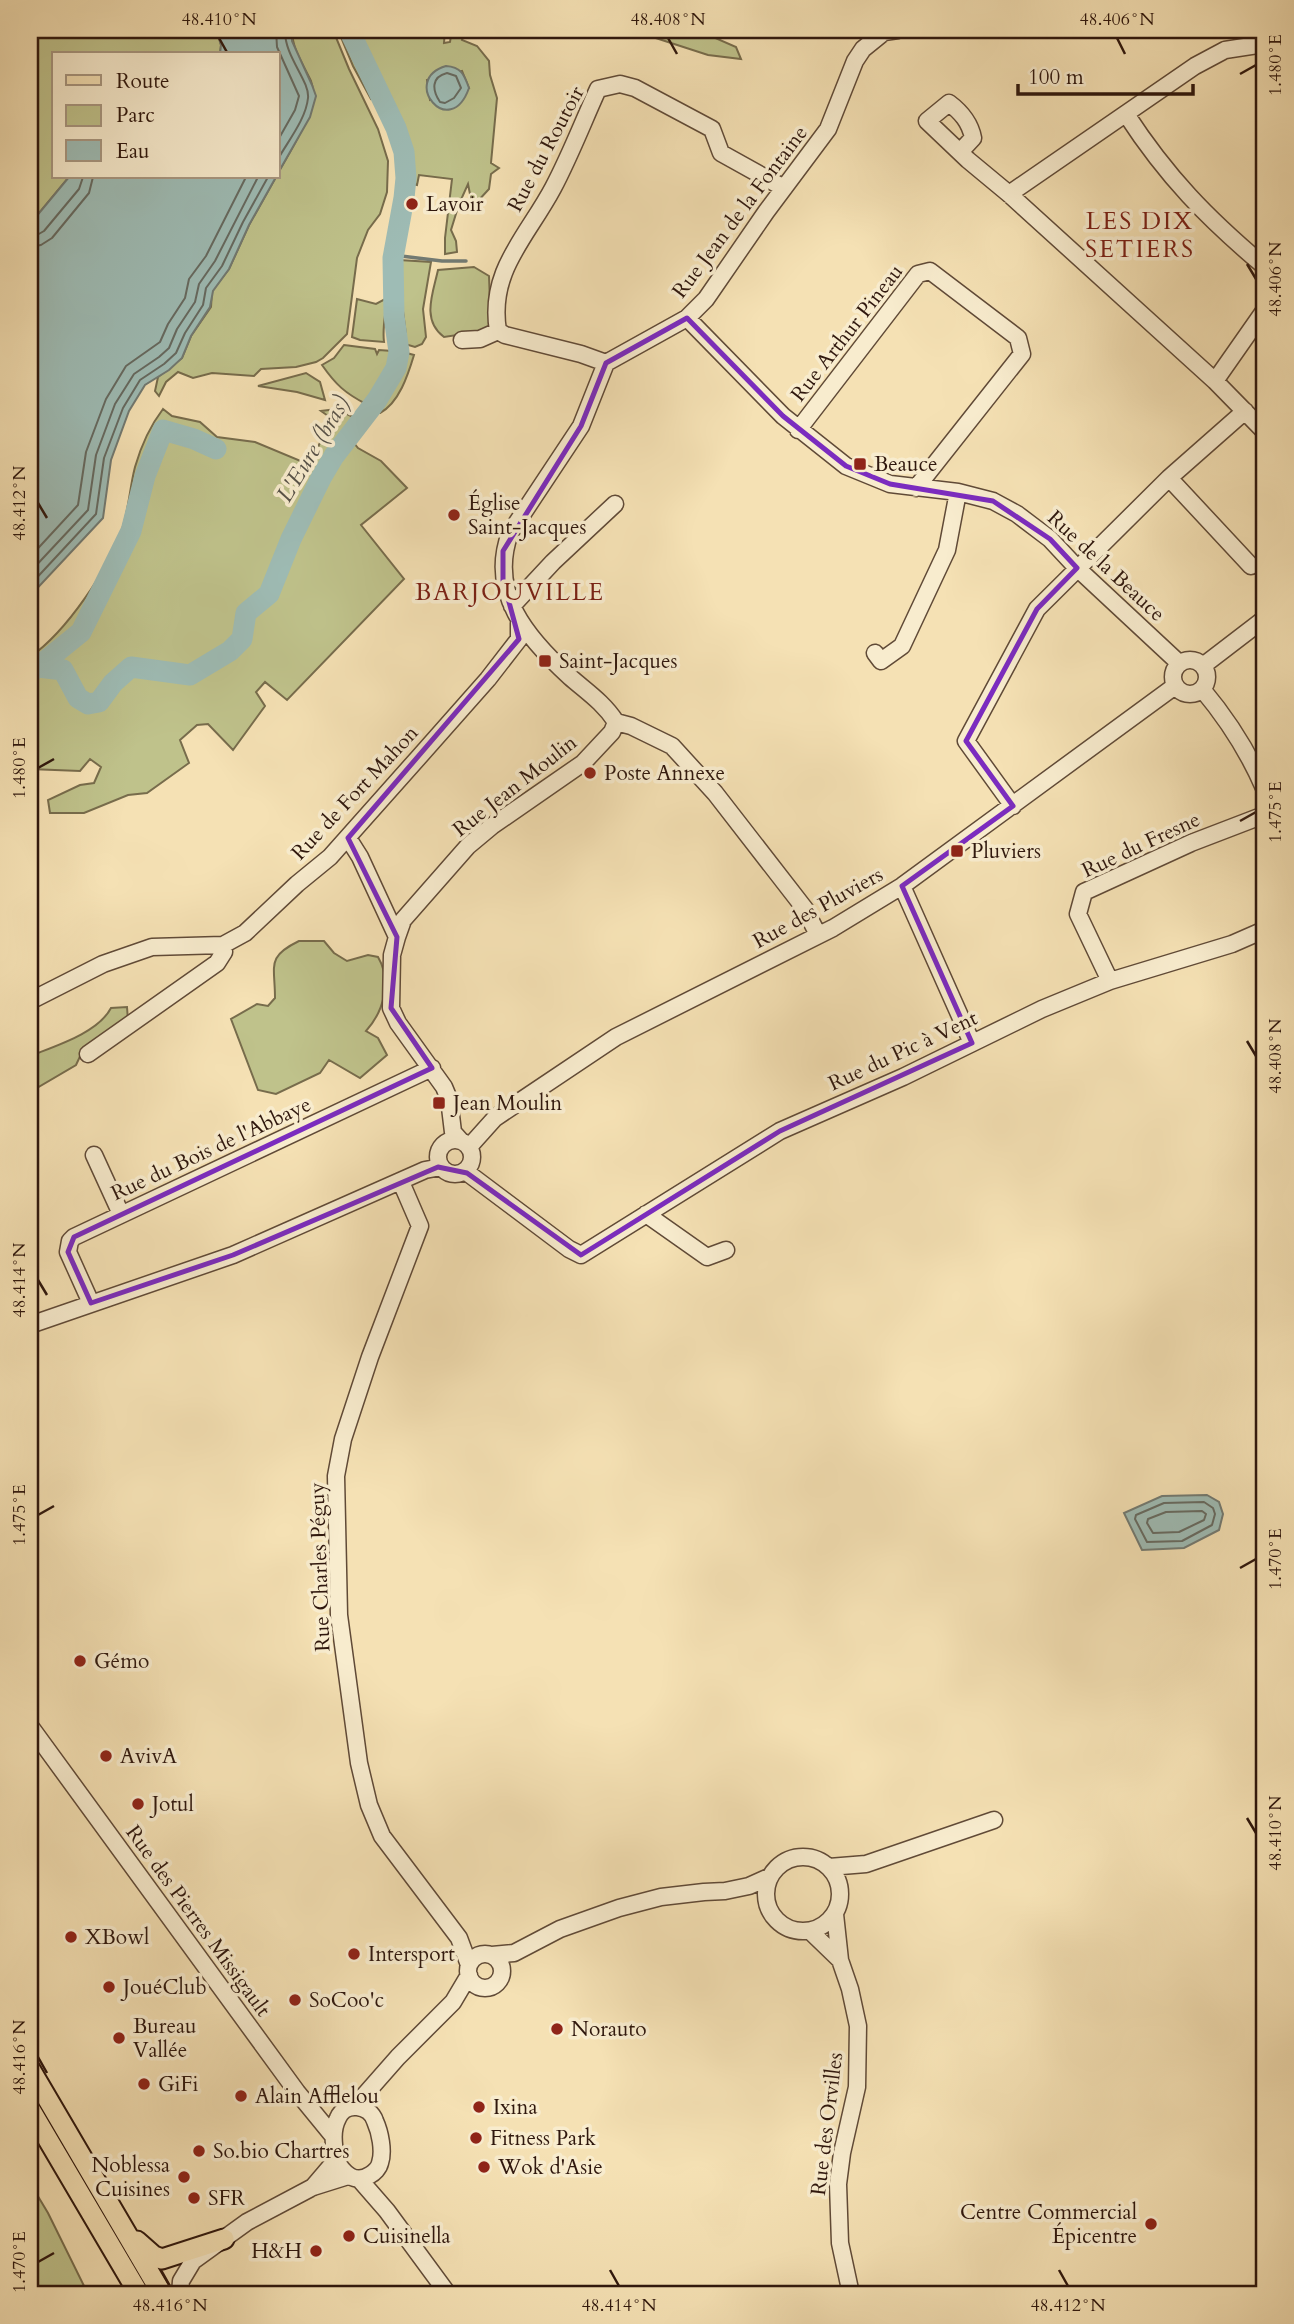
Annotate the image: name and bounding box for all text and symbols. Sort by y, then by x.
text: 48.410°N [181,7,257,32]
text: 48.408°N [630,7,706,32]
text: 48.406°N [1079,7,1155,32]
text: 1.480°E [1263,34,1288,96]
legend [52,52,280,178]
scale bar [1018,52,1192,96]
text: 100 m [1028,63,1084,92]
text: Route [116,67,170,96]
street label: Rue du Routoir [501,81,591,217]
text: Parc [116,101,155,130]
street label: Rue Jean de la Fontaine [665,120,815,304]
text: Eau [116,137,150,166]
place label: Lavoir [426,190,484,219]
marker: Lavoir [404,196,420,212]
district label: LES DIX SETIERS [1085,205,1195,266]
text: 48.406°N [1263,241,1288,317]
street label: Rue Arthur Pineau [784,258,910,408]
water label: L'Eure (bras) [269,390,357,508]
place label: Beauce [874,450,938,479]
marker: Beauce [852,456,868,472]
text: 48.412°N [7,465,32,541]
place label: Église Saint-Jacques [468,489,587,542]
street label: Rue de la Beauce [1041,504,1171,628]
marker: Église Saint-Jacques [446,507,462,523]
district label: BARJOUVILLE [415,576,605,609]
place label: Saint-Jacques [559,647,678,676]
marker: Saint-Jacques [537,653,553,669]
street label: Rue de Fort Mahon [285,719,425,867]
street label: Rue Jean Moulin [447,728,583,844]
text: 1.480°E [7,737,32,799]
place label: Poste Annexe [604,759,725,788]
marker: Poste Annexe [582,765,598,781]
text: 1.475°E [1263,781,1288,843]
street label: Rue du Fresne [1077,805,1205,885]
place label: Pluviers [971,837,1041,866]
marker: Pluviers [949,843,965,859]
street label: Rue des Pluviers [748,860,888,956]
street label: Rue du Pic à Vent [824,1004,983,1098]
text: 48.408°N [1263,1018,1288,1094]
place label: Jean Moulin [450,1089,562,1118]
street label: Rue du Bois de l'Abbaye [106,1090,316,1208]
marker: Jean Moulin [431,1095,447,1111]
text: 48.414°N [7,1242,32,1318]
street label: Rue Charles Péguy [303,1482,337,1652]
text: 1.475°E [7,1484,32,1546]
text: 1.470°E [1263,1528,1288,1590]
place label: Gémo [94,1647,149,1676]
marker: Gémo [72,1653,88,1669]
place label: AvivA [120,1742,177,1771]
marker: AvivA [98,1748,114,1764]
place label: Jotul [149,1790,194,1819]
text: 48.410°N [1263,1795,1288,1871]
marker: Jotul [130,1796,146,1812]
street label: Rue des Pierres Missigault [119,1819,278,2023]
place label: XBowl [85,1923,149,1952]
marker: XBowl [63,1929,79,1945]
place label: Intersport [368,1940,455,1969]
marker: Intersport [346,1946,362,1962]
place label: JouéClub [120,1973,207,2002]
marker: JouéClub [101,1979,117,1995]
place label: SoCoo'c [309,1986,384,2015]
marker: SoCoo'c [287,1992,303,2008]
place label: Bureau Vallée [133,2012,197,2065]
place label: Norauto [571,2015,647,2044]
text: 48.416°N [7,2019,32,2095]
marker: Norauto [549,2021,565,2037]
marker: Bureau Vallée [111,2030,127,2046]
street label: Rue des Orvilles [804,2051,850,2197]
place label: GiFi [158,2070,198,2099]
marker: GiFi [136,2076,152,2092]
place label: Alain Afflelou [255,2082,379,2111]
marker: Alain Afflelou [233,2088,249,2104]
place label: Ixina [493,2093,538,2122]
marker: Ixina [471,2099,487,2115]
place label: Fitness Park [490,2124,597,2153]
marker: Fitness Park [468,2130,484,2146]
place label: So.bio Chartres [213,2137,350,2166]
marker: So.bio Chartres [191,2143,207,2159]
place label: Noblessa Cuisines [91,2151,170,2204]
place label: Wok d'Asie [497,2153,603,2182]
marker: Wok d'Asie [476,2159,492,2175]
marker: Noblessa Cuisines [176,2169,192,2185]
place label: SFR [208,2184,245,2213]
marker: SFR [186,2190,202,2206]
place label: Centre Commercial Épicentre [960,2198,1137,2251]
marker: Centre Commercial Épicentre [1143,2216,1159,2232]
place label: Cuisinella [363,2222,451,2251]
marker: Cuisinella [341,2228,357,2244]
text: 1.470°E [7,2231,32,2293]
place label: H&H [251,2237,302,2266]
marker: H&H [308,2243,324,2259]
text: 48.416°N [132,2293,208,2318]
text: 48.414°N [581,2293,657,2318]
text: 48.412°N [1030,2293,1106,2318]

